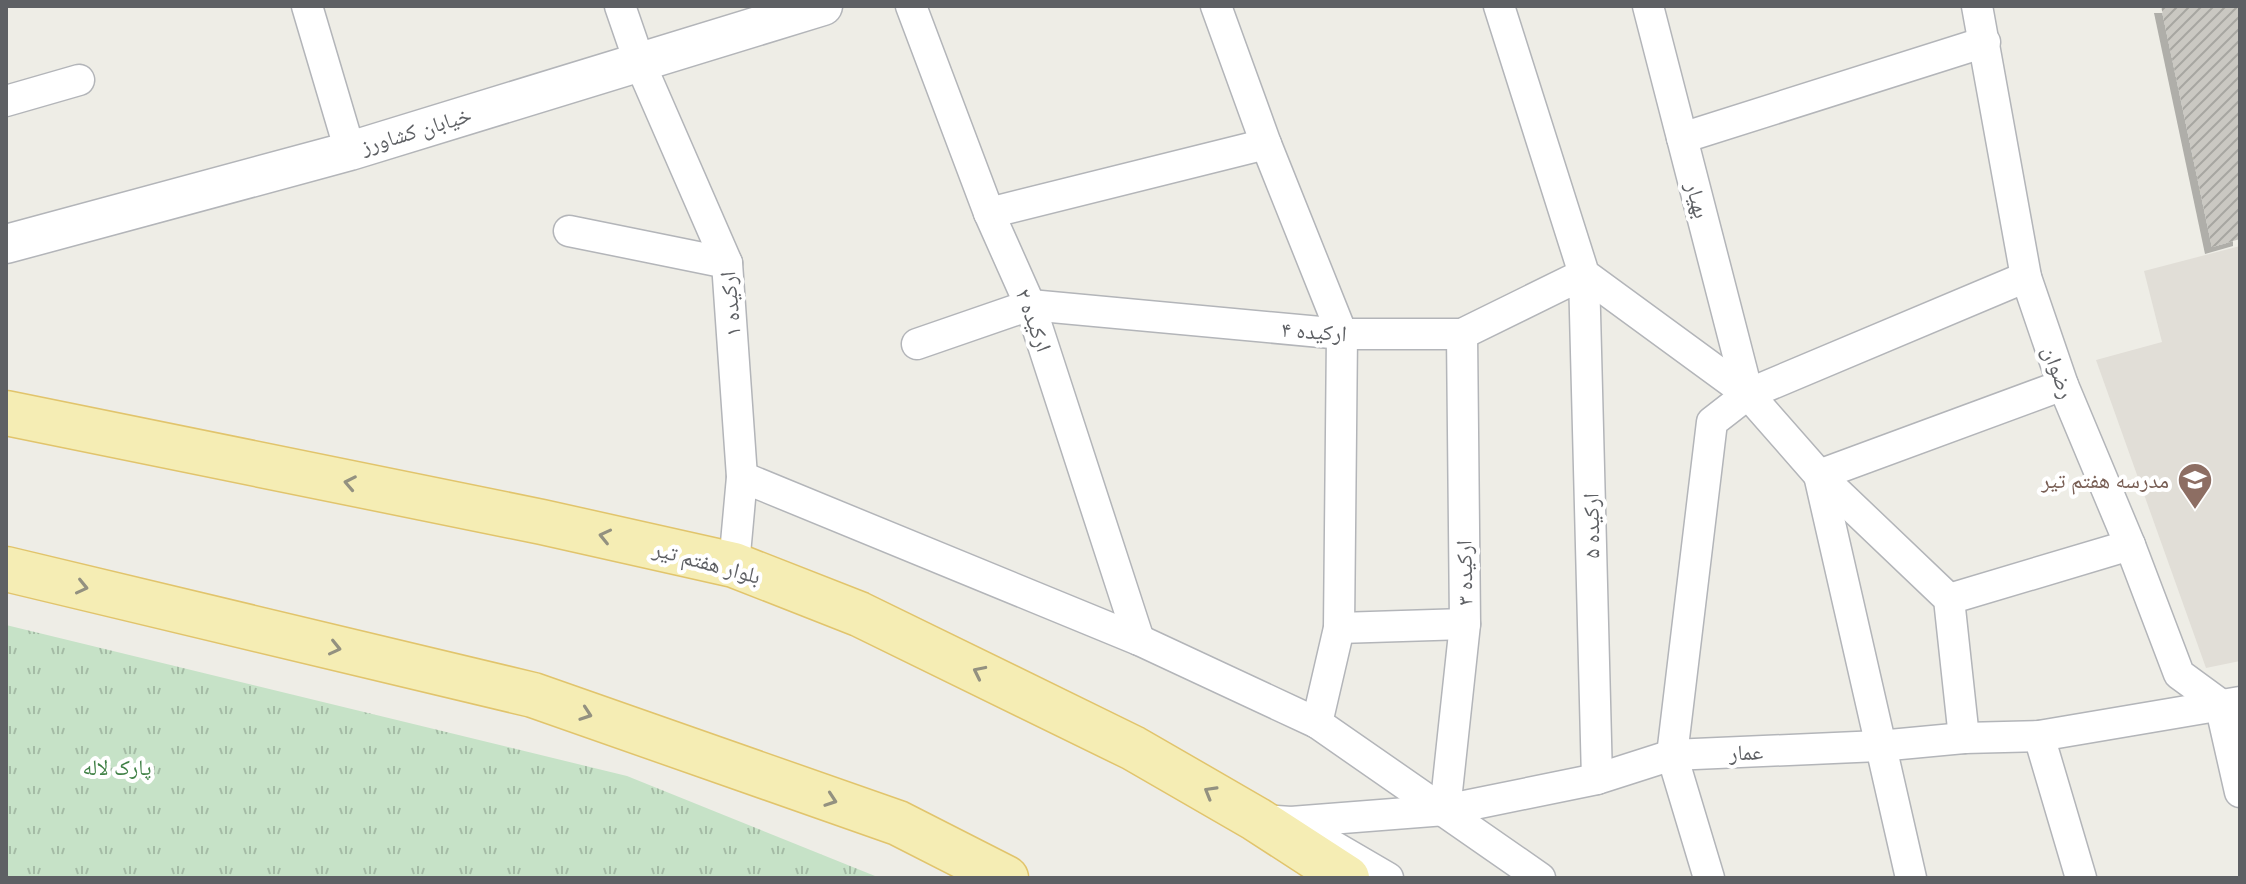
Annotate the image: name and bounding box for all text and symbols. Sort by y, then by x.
street label: خیابان کشاورز [357,102,475,160]
street label: بهیار [1680,178,1714,221]
street label: ارکیده ۱ [715,270,746,338]
street label: ارکیده ۲ [1011,285,1056,355]
street label: ارکیده ۴ [1280,317,1348,346]
street label: رضوان [2037,342,2080,402]
school or university icon: مدرسه هفتم تیر [2176,461,2214,511]
place label: مدرسه هفتم تیر [2040,468,2169,495]
one-way arrow [344,475,358,492]
street label: ارکیده ۵ [1578,493,1605,559]
one-way arrow [599,528,612,545]
street label: بلوار هفتم تیر [649,536,763,591]
street label: ارکیده ۳ [1451,540,1478,606]
one-way arrow [74,578,88,595]
one-way arrow [327,639,341,656]
one-way arrow [973,667,988,682]
one-way arrow [578,704,592,720]
street label: عمار [1727,739,1764,766]
park label: پارک لاله [83,755,151,781]
one-way arrow [1204,786,1219,802]
one-way arrow [824,790,838,806]

